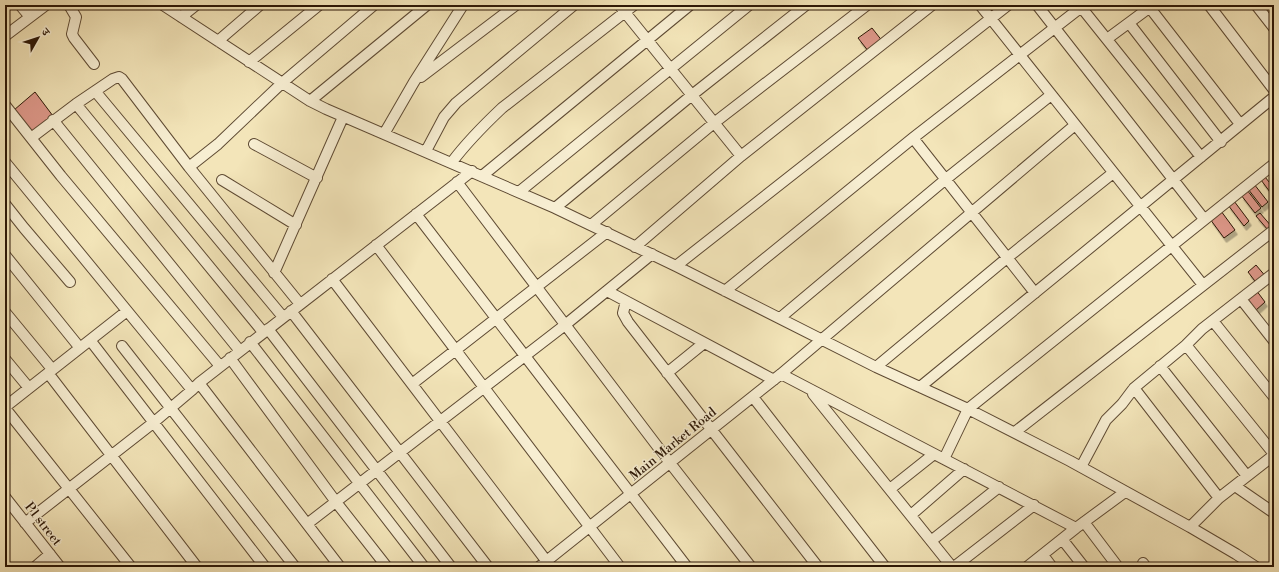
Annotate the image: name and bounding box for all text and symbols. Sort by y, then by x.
north arrow [18,18,58,58]
text: उ [37,25,53,40]
street label: Main Market Road [626,404,720,484]
street label: P1 street [21,499,65,549]

